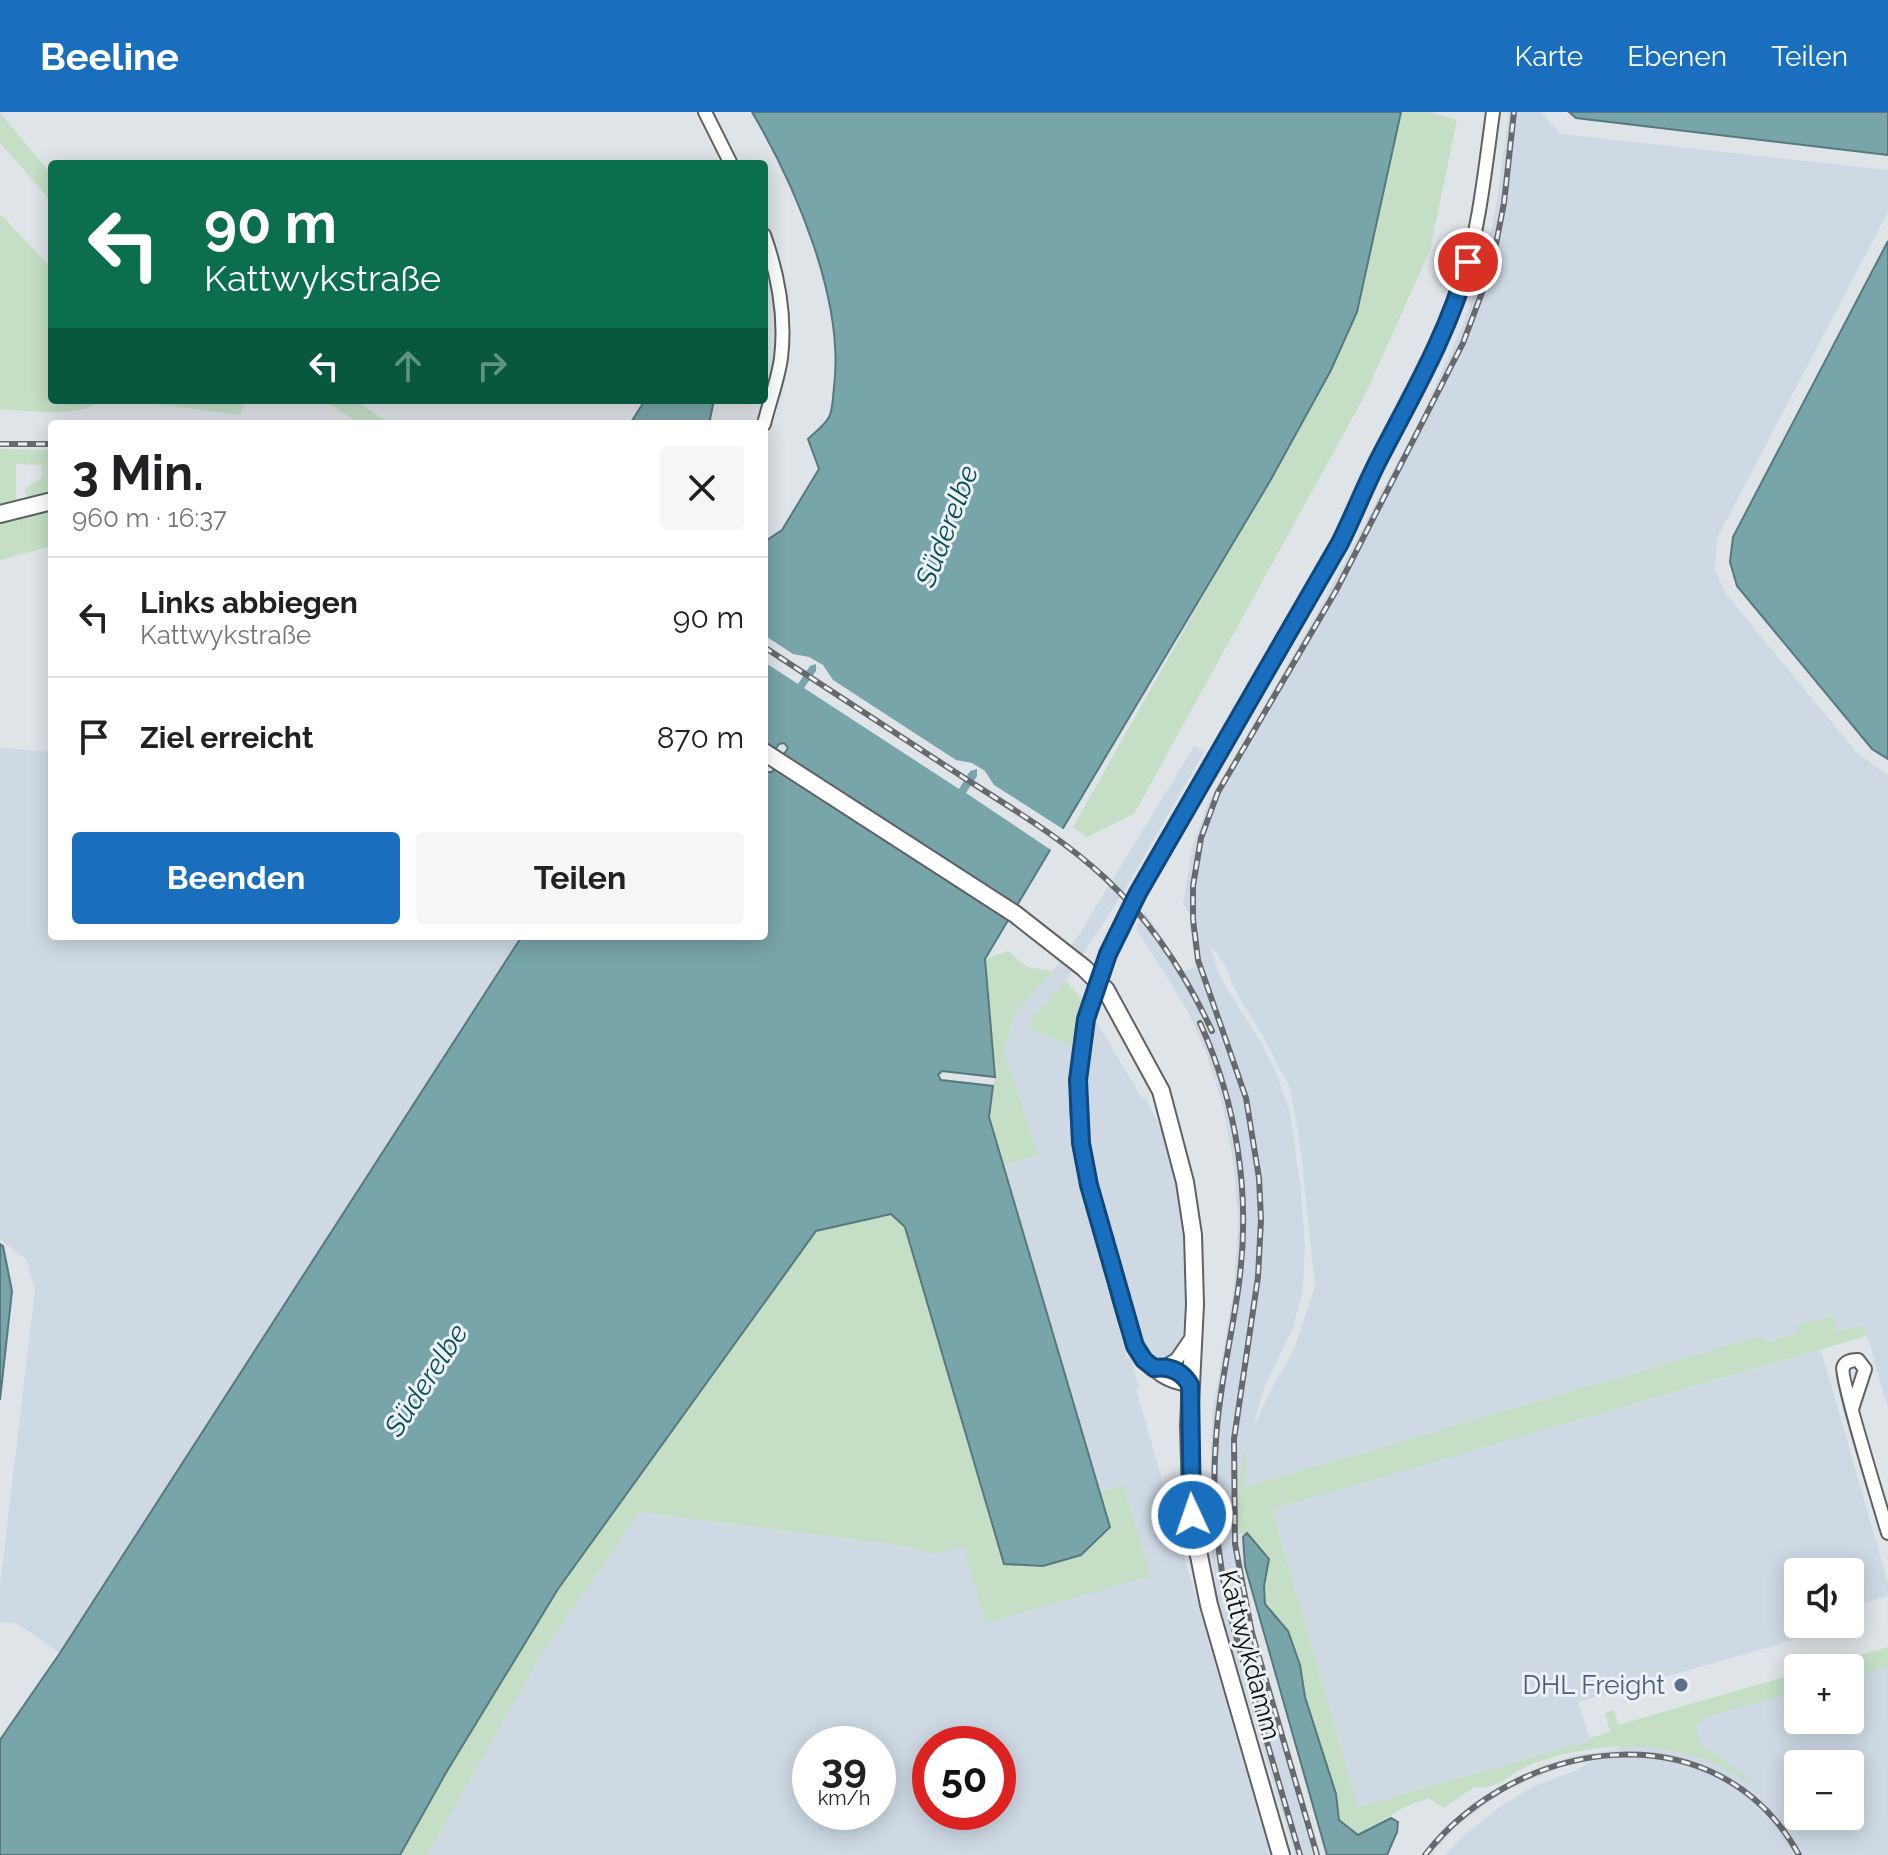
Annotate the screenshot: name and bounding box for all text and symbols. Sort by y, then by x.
text: Beeline [40,34,179,79]
text: Karte [1515,40,1583,73]
text: Ebenen [1627,40,1727,73]
text: Teilen [1771,40,1848,73]
text: 90 m [204,190,337,256]
icon: left [72,192,176,296]
pin [1434,228,1502,296]
icon: arrive [1446,240,1490,284]
text: Kattwykstraße [204,257,441,299]
icon: left [302,344,346,388]
icon: ahead [386,344,430,388]
icon: right [470,344,514,388]
text: 3 Min. [72,445,204,501]
button: close [660,446,744,530]
water label: Süderelbe [908,461,985,592]
text: 960 m · 16:37 [72,503,227,533]
text: Links abbiegen [140,585,358,620]
icon: left [72,595,116,639]
text: 90 m [673,600,744,635]
text: Kattwykstraße [140,620,311,650]
icon: arrive [72,715,116,759]
text: Ziel erreicht [140,720,313,755]
text: 870 m [657,720,744,755]
button: Beenden [72,832,400,924]
button: Teilen [416,832,744,924]
water label: Süderelbe [377,1318,474,1443]
position arrow [1150,1473,1234,1557]
map controls [1784,1558,1864,1830]
button: sound [1784,1558,1864,1638]
street label: Kattwykdamm [1213,1567,1287,1743]
button: + [1784,1654,1864,1734]
place label: DHL Freight [1522,1670,1665,1700]
marker: DHL Freight [1672,1676,1690,1694]
speed limit sign: 50 [912,1726,1016,1830]
text: 39 [821,1744,867,1791]
button: − [1784,1750,1864,1830]
text: km/h [818,1786,870,1810]

